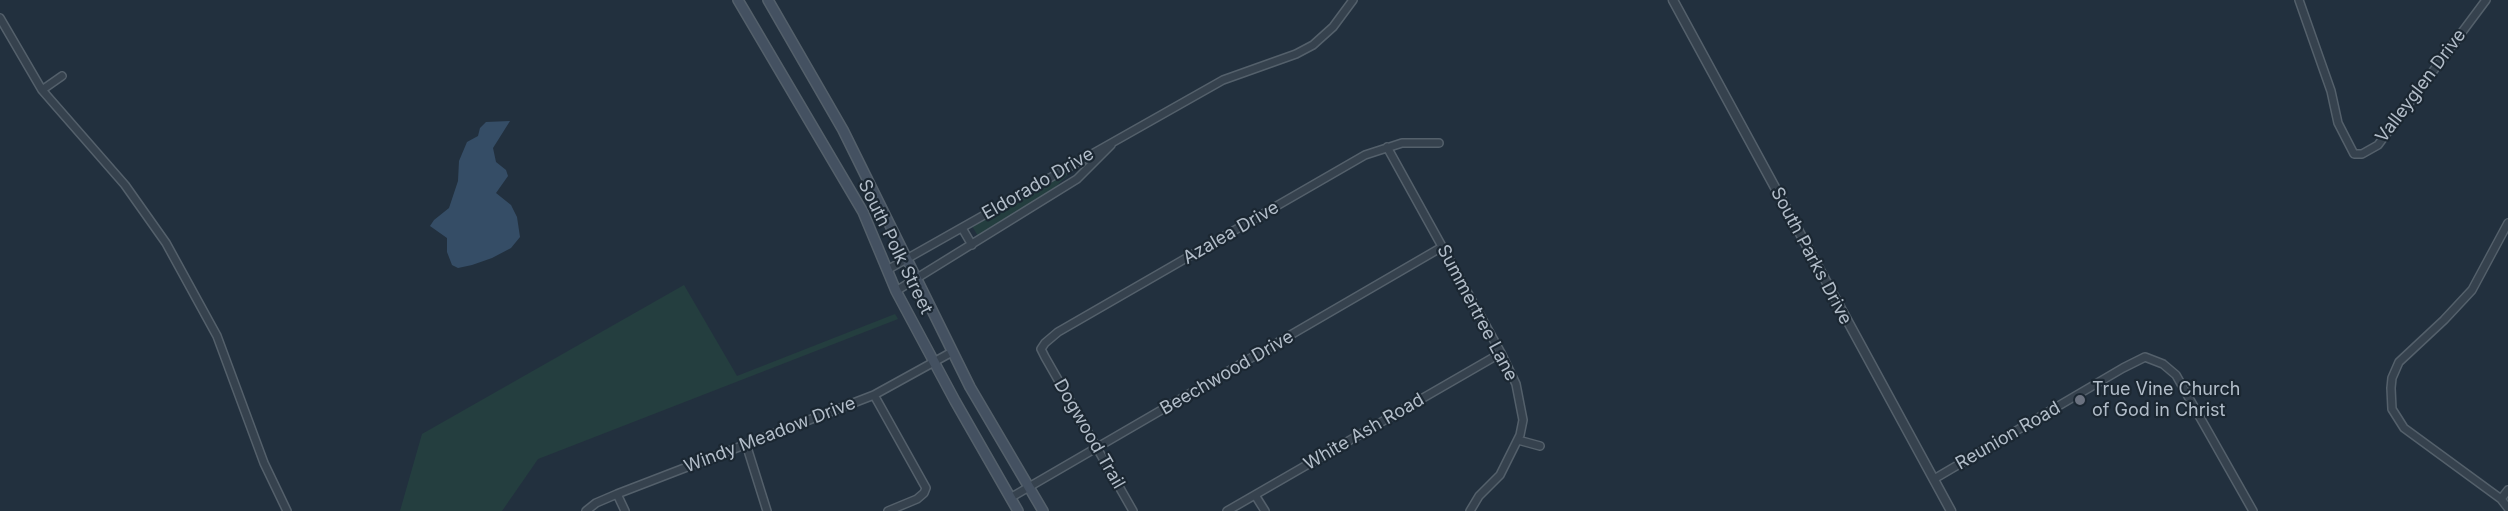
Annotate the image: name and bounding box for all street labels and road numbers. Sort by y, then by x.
street label: Valleyglen Drive [2371,25,2471,147]
street label: Eldorado Drive [978,143,1098,225]
street label: South Polk Street [853,176,937,318]
street label: South Parks Drive [1766,184,1856,328]
street label: Azalea Drive [1179,197,1283,269]
street label: Summertree Lane [1432,241,1522,385]
street label: Beechwood Drive [1156,326,1298,420]
street label: Dogwood Trail [1049,375,1129,493]
street label: White Ash Road [1300,389,1428,475]
street label: Windy Meadow Drive [681,392,859,478]
street label: Reunion Road [1952,397,2064,475]

